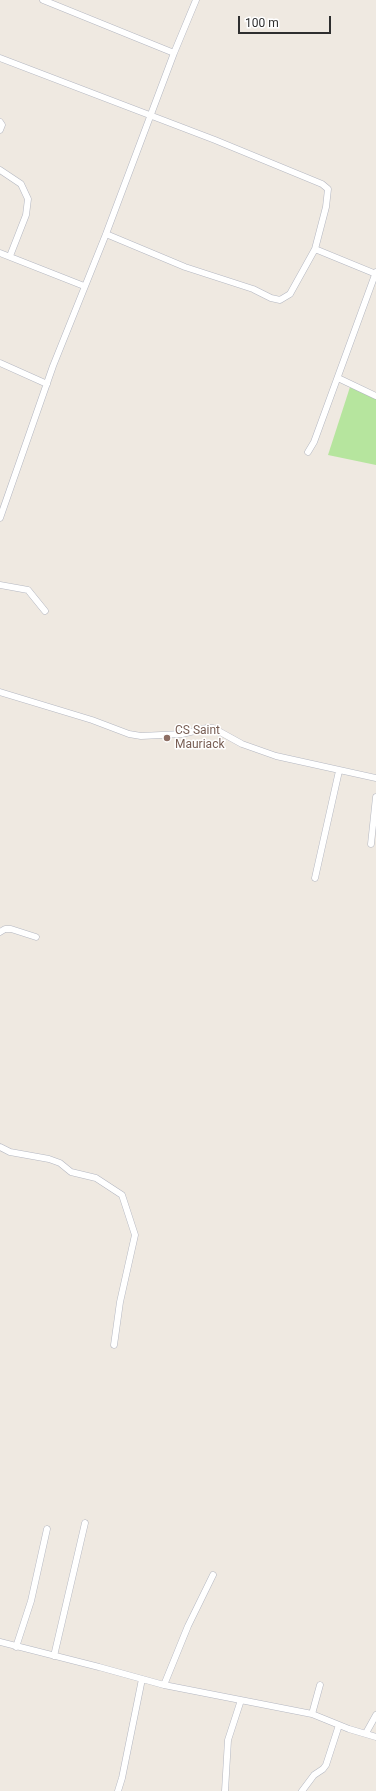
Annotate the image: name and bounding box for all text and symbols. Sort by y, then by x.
scale bar [240,8,333,34]
text: 100 m [245,16,279,30]
place label: CS Saint Mauriack [175,724,224,752]
marker: CS Saint Mauriack [162,733,172,743]

